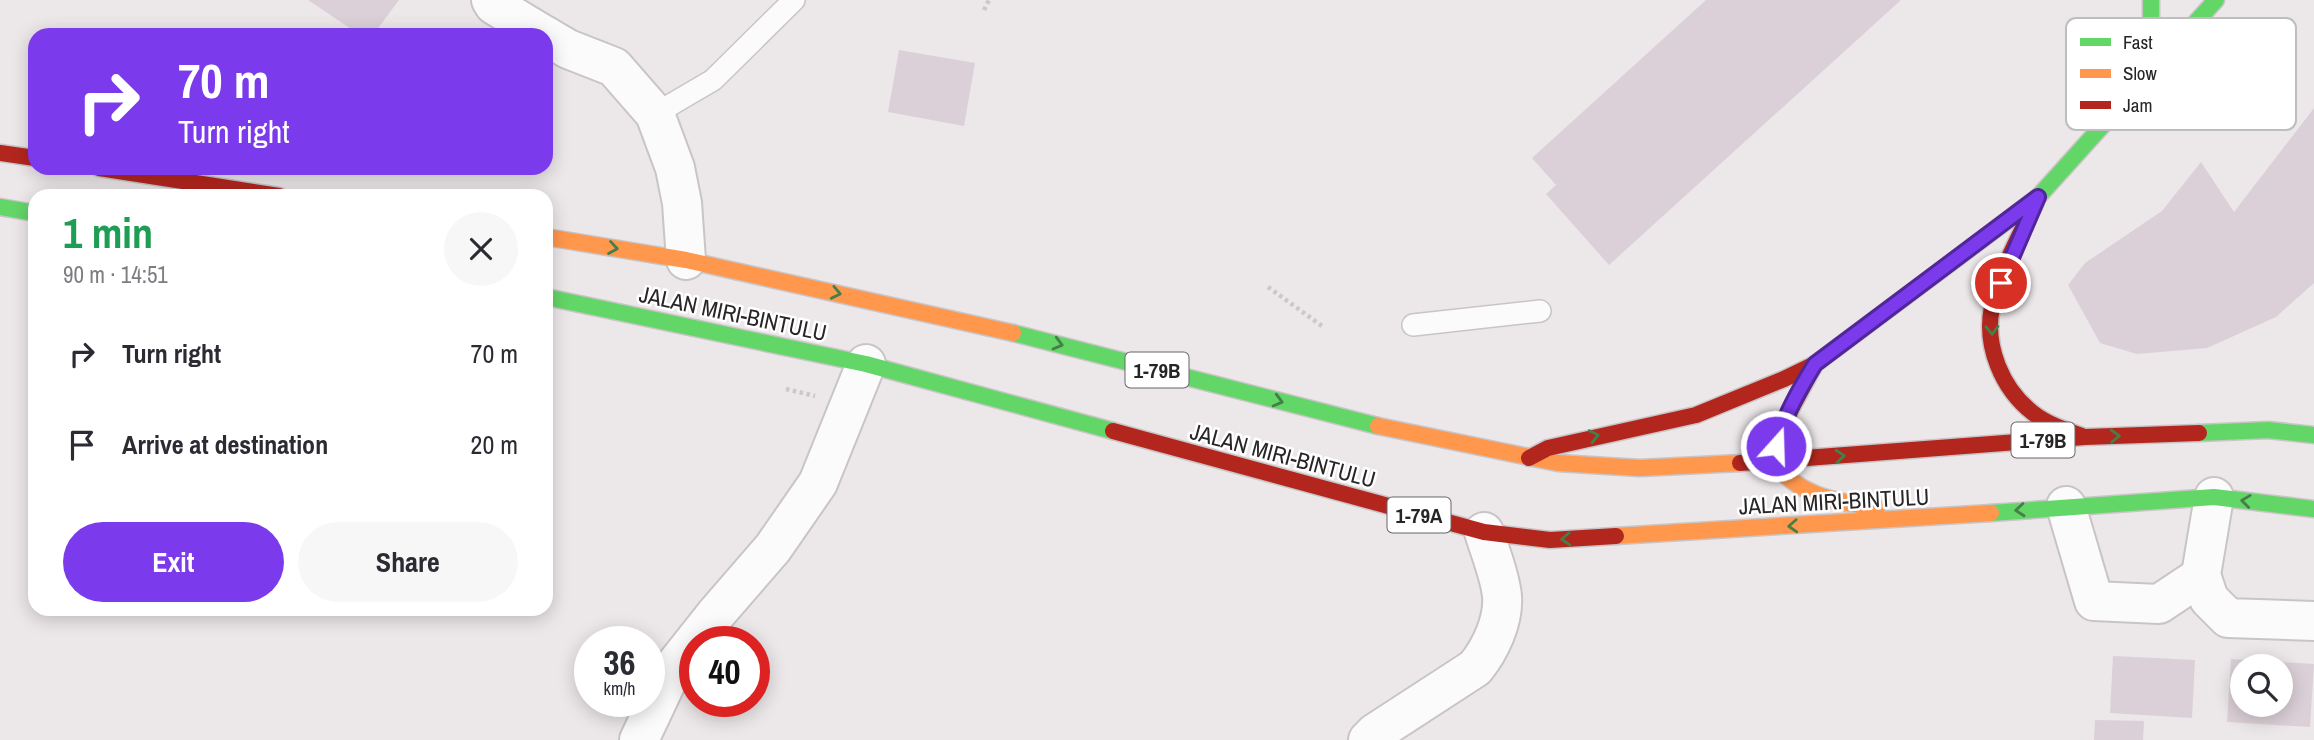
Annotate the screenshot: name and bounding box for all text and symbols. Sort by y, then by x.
legend [2066,18,2296,130]
text: Fast [2123,29,2153,55]
text: 70 m [178,47,270,113]
icon: right [63,56,154,147]
text: Slow [2123,60,2158,86]
text: Jam [2123,92,2152,118]
text: Turn right [178,110,290,153]
text: 1 min [63,205,153,261]
button: close [444,212,518,286]
one-way arrow [607,240,619,255]
pin [1971,253,2031,313]
text: 90 m · 14:51 [63,259,168,290]
icon: arrive [1982,264,2020,302]
street label: JALAN MIRI-BINTULU [637,278,829,348]
one-way arrow [830,285,842,299]
one-way arrow [1984,325,1999,336]
icon: right [63,335,101,373]
text: Turn right [122,336,221,371]
text: 70 m [471,336,518,371]
one-way arrow [1052,336,1064,350]
road number: 1-79B [1126,352,1188,388]
one-way arrow [1272,393,1284,408]
position arrow [1739,409,1813,483]
street label: JALAN MIRI-BINTULU [1187,415,1379,495]
road number: 1-79B [2011,422,2074,458]
icon: arrive [63,426,101,464]
text: Arrive at destination [122,427,328,462]
text: 20 m [471,427,518,462]
one-way arrow [2110,428,2121,443]
one-way arrow [1587,430,1599,445]
one-way arrow [1834,449,1845,464]
street label: JALAN MIRI-BINTULU [1738,481,1930,521]
one-way arrow [2240,493,2252,508]
road number: 1-79A [1388,498,1450,532]
one-way arrow [2014,502,2025,517]
one-way arrow [1787,518,1798,533]
button: Exit [63,522,284,602]
button: Share [298,522,518,602]
one-way arrow [1560,531,1571,546]
speed limit sign: 40 [679,626,770,717]
text: 36 [604,639,635,686]
map controls [2230,654,2293,717]
button: search [2230,654,2293,717]
text: km/h [604,676,636,701]

